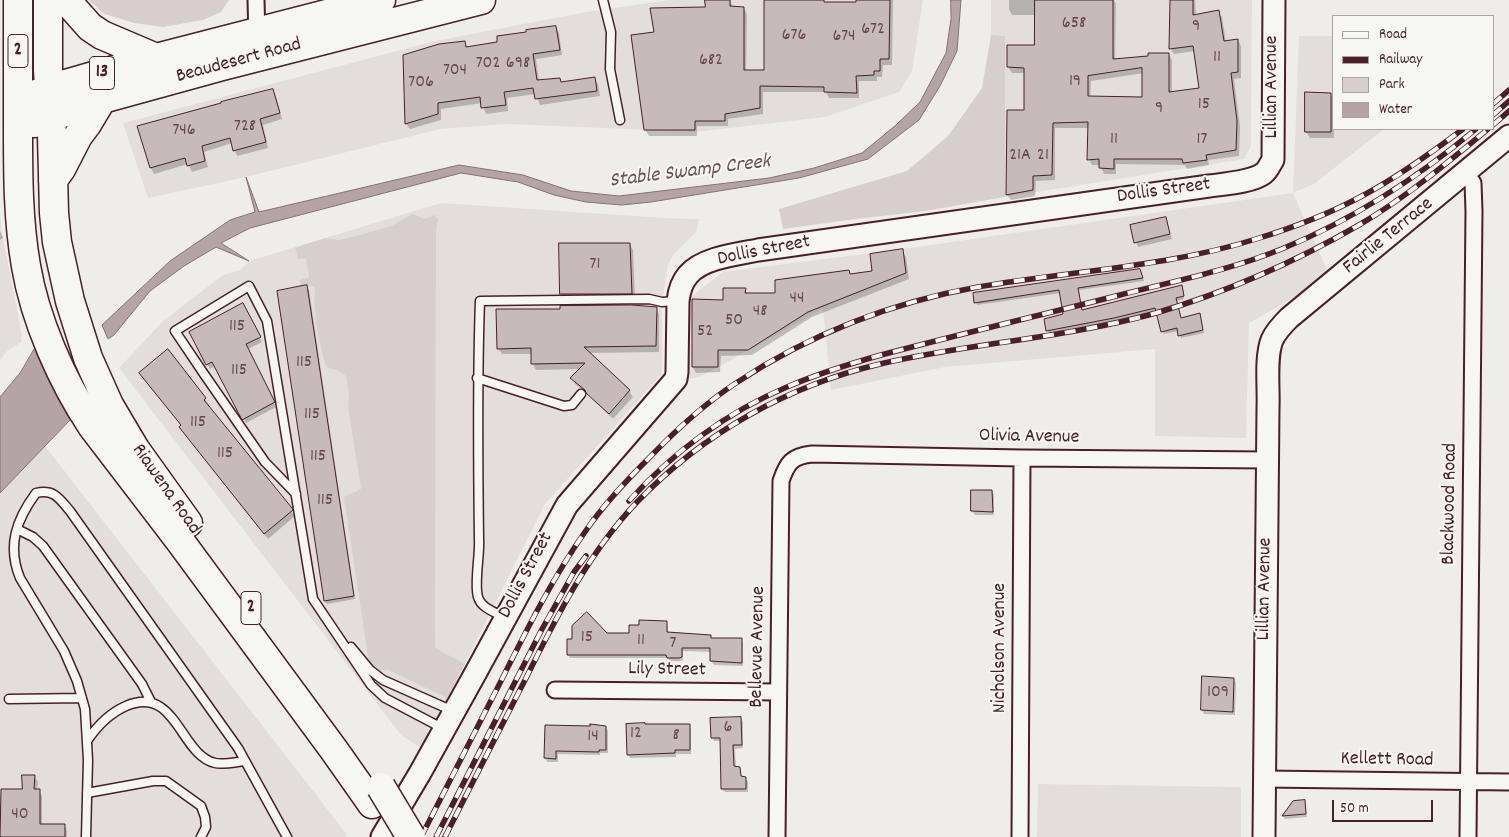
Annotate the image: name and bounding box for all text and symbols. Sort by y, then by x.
house number: 658 [1062,14,1086,36]
legend [1332,15,1494,130]
house number: 9 [1192,17,1200,39]
house number: 672 [861,20,885,42]
text: Road [1379,24,1407,46]
house number: 676 [782,26,806,48]
house number: 674 [832,27,856,49]
road number: 2 [8,34,28,68]
street label: Beaudesert Road [174,34,304,90]
street label: Lillian Avenue [1261,36,1285,138]
house number: 11 [1213,48,1221,70]
text: Railway [1379,49,1422,71]
house number: 682 [699,51,723,73]
house number: 702 [476,54,500,76]
house number: 698 [506,54,530,76]
road number: 13 [90,56,114,90]
house number: 704 [443,61,467,83]
house number: 19 [1069,72,1081,94]
house number: 706 [408,73,434,95]
text: Park [1379,74,1405,96]
house number: 15 [1198,95,1210,117]
house number: 9 [1155,99,1163,121]
text: Water [1379,99,1412,121]
house number: 728 [234,117,256,139]
house number: 746 [172,121,196,143]
house number: 11 [1110,130,1118,152]
house number: 17 [1197,130,1207,152]
house number: 21A [1009,146,1031,168]
house number: 21 [1037,146,1049,168]
water label: Stable Swamp Creek [608,151,772,195]
street label: Dollis Street [1116,174,1212,210]
street label: Fairlie Terrace [1339,193,1439,281]
street label: Dollis Street [716,231,812,273]
house number: 71 [590,255,600,277]
house number: 44 [790,289,804,311]
house number: 48 [753,302,767,324]
house number: 50 [725,311,743,333]
house number: 115 [229,317,245,339]
house number: 52 [697,322,713,344]
house number: 115 [296,353,312,375]
house number: 115 [231,361,247,383]
house number: 115 [304,405,320,427]
house number: 115 [190,413,206,435]
street label: Olivia Avenue [979,425,1079,451]
street label: Riawena Road [125,440,205,540]
street label: Blackwood Road [1438,443,1464,565]
house number: 115 [217,444,233,466]
house number: 115 [310,447,326,469]
house number: 115 [317,491,333,513]
street label: Dollis Street [494,529,560,623]
street label: Lillian Avenue [1253,537,1279,641]
street label: Nicholson Avenue [989,583,1013,713]
street label: Bellevue Avenue [746,586,772,708]
road number: 2 [241,592,261,624]
house number: 15 [581,628,593,650]
house number: 11 [637,631,645,653]
house number: 7 [670,634,676,656]
street label: Lily Street [628,658,706,684]
house number: 109 [1207,683,1229,705]
house number: 6 [724,718,732,740]
house number: 12 [630,724,642,746]
house number: 8 [672,726,680,748]
house number: 14 [587,727,599,749]
street label: Kellett Road [1340,748,1434,774]
scale bar [1334,790,1435,822]
text: 50 m [1340,798,1369,820]
house number: 40 [11,805,29,827]

